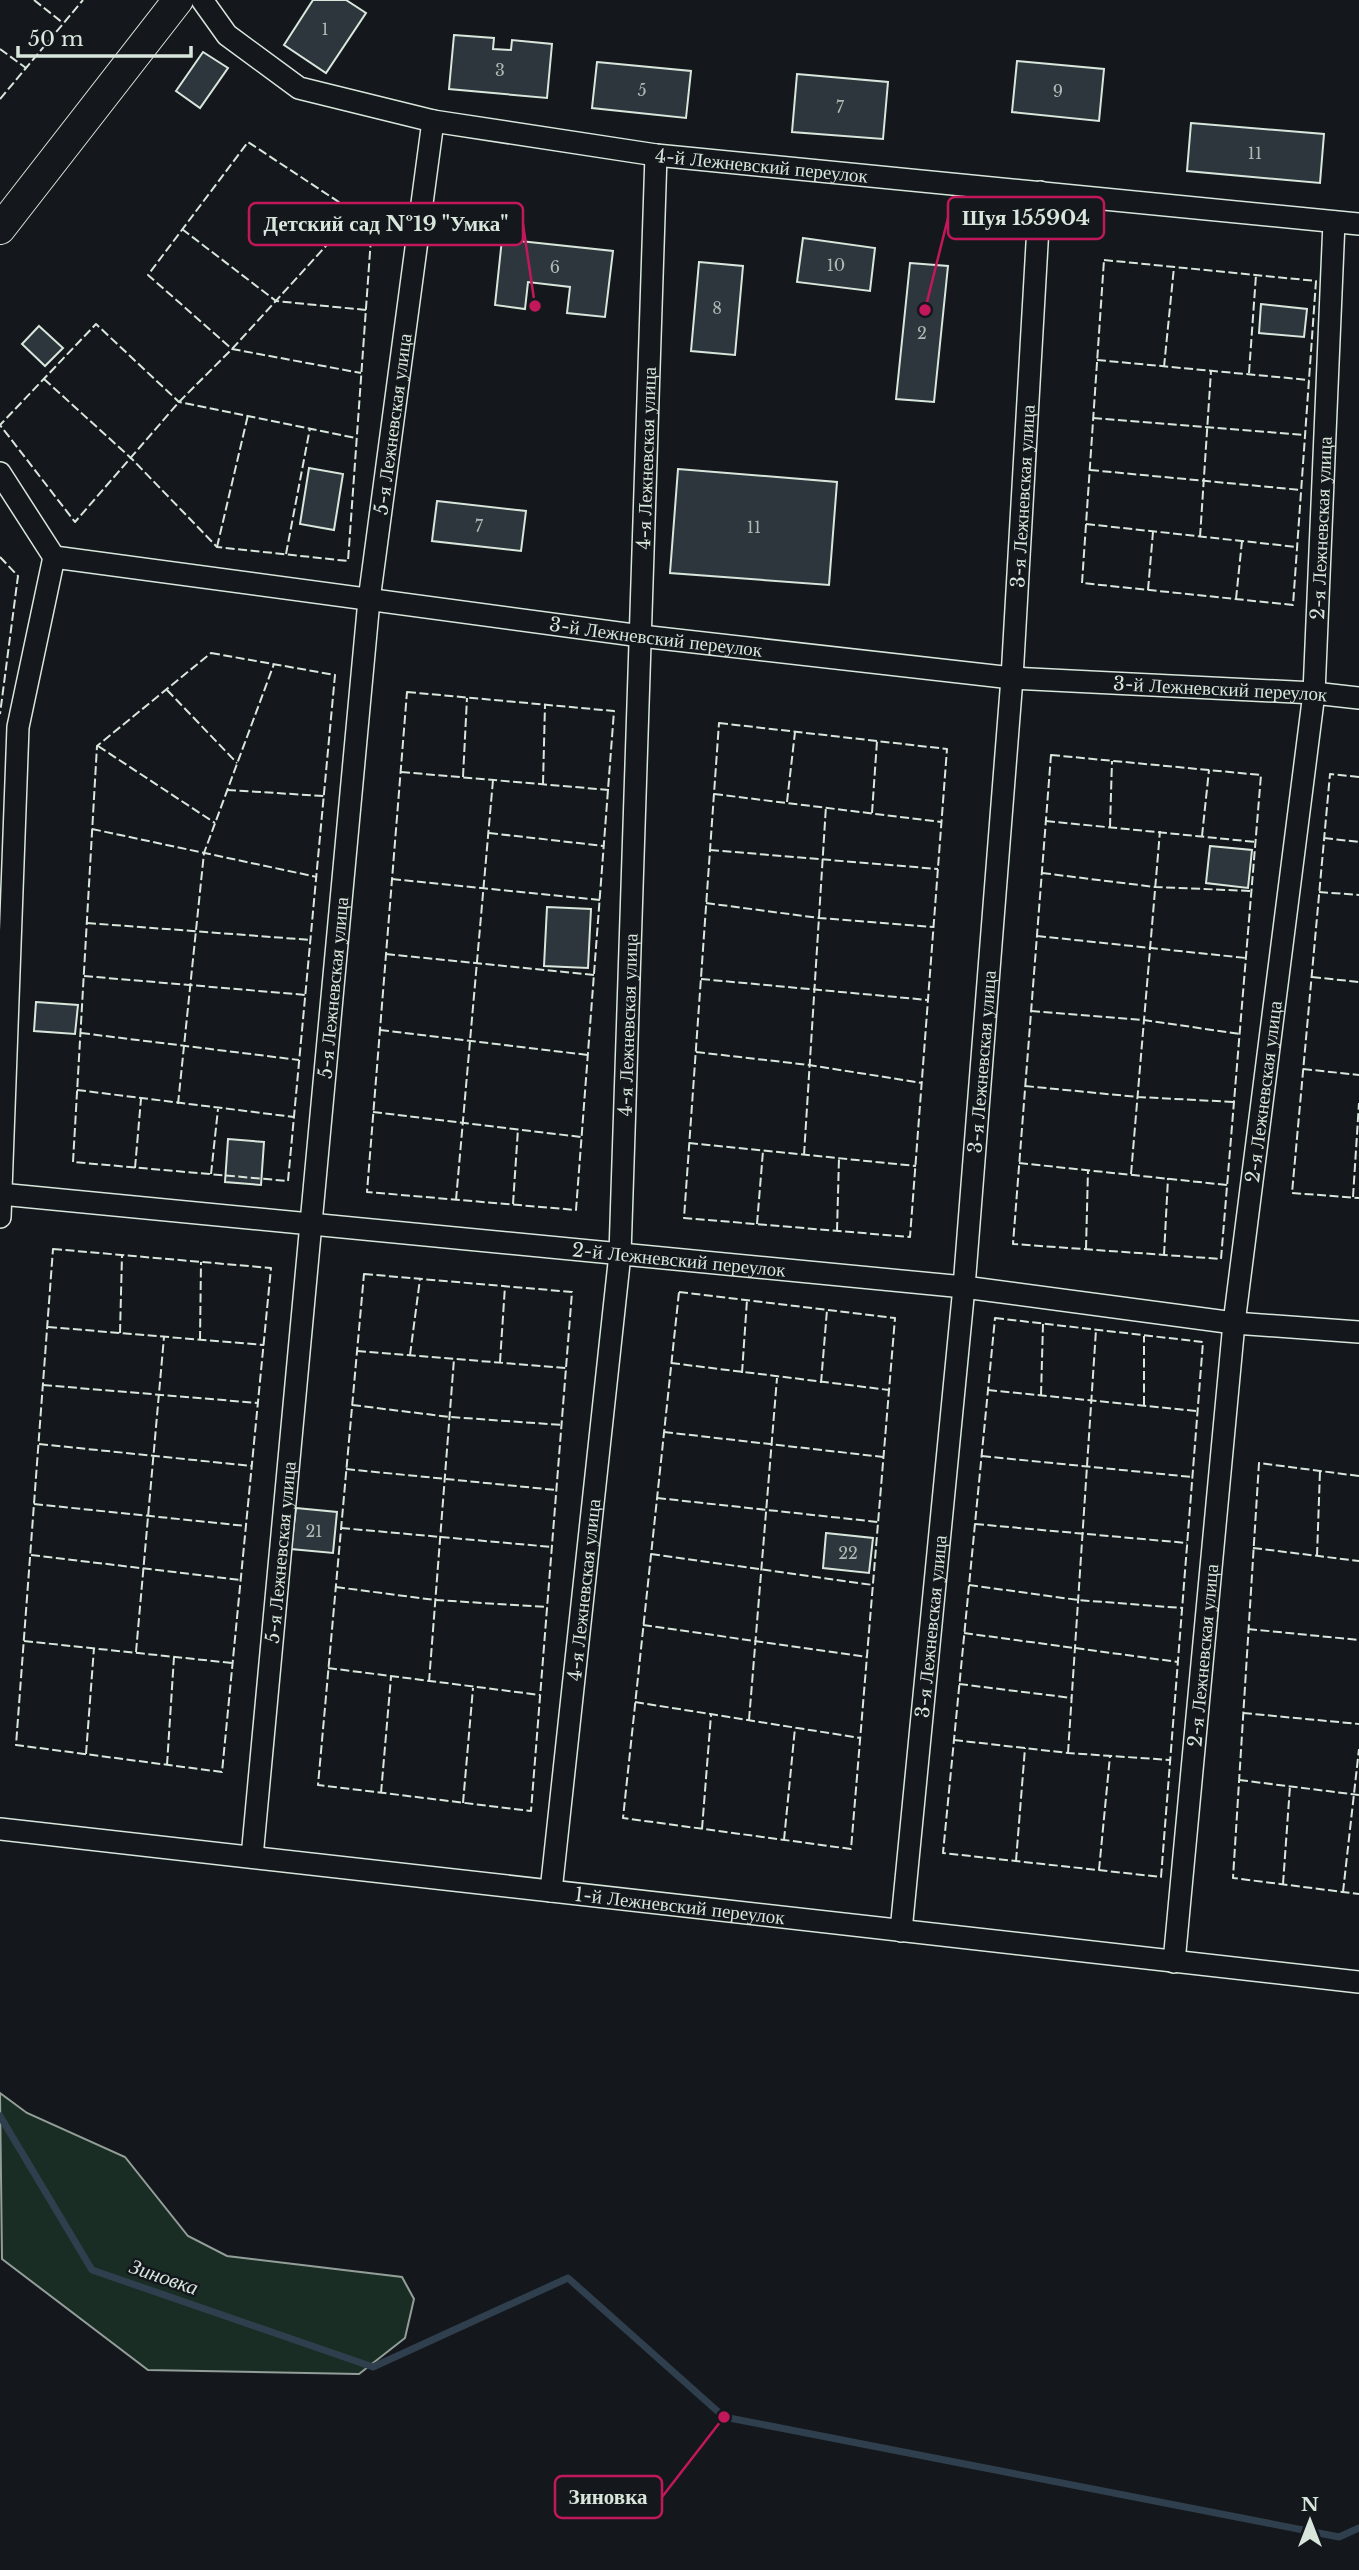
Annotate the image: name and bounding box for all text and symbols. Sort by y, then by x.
scale bar [18,14,191,58]
house number: 1 [321,19,329,39]
text: 50 m [28,26,84,52]
house number: 3 [495,60,505,80]
house number: 5 [637,80,647,100]
house number: 9 [1053,81,1063,101]
house number: 7 [836,97,845,117]
street label: 4-й Лежневский переулок [654,143,870,187]
house number: 11 [1248,143,1262,163]
callout: Шуя 155904 [948,197,1104,239]
callout: Детский сад №19 "Умка" [249,203,523,245]
text: Шуя 155904 [962,205,1090,231]
text: Детский сад №19 "Умка" [263,211,509,237]
house number: 10 [827,255,845,275]
house number: 6 [550,257,560,277]
house number: 8 [712,298,722,318]
house number: 2 [917,323,927,343]
street label: 5-я Лежневская улица [369,331,416,516]
street label: 4-я Лежневская улица [632,366,661,550]
street label: 3-я Лежневская улица [1006,403,1039,589]
street label: 2-я Лежневская улица [1306,435,1336,620]
house number: 7 [475,516,484,536]
house number: 11 [747,517,761,537]
street label: 3-й Лежневский переулок [548,612,764,661]
street label: 3-й Лежневский переулок [1113,672,1329,706]
street label: 5-я Лежневская улица [313,895,353,1080]
street label: 4-я Лежневская улица [613,932,642,1117]
street label: 3-я Лежневская улица [963,969,1000,1154]
street label: 2-я Лежневская улица [1240,999,1286,1184]
street label: 2-й Лежневский переулок [571,1238,787,1281]
street label: 5-я Лежневская улица [260,1460,300,1644]
street label: 4-я Лежневская улица [562,1497,605,1682]
house number: 21 [306,1521,323,1541]
street label: 3-я Лежневская улица [910,1533,951,1719]
house number: 22 [838,1543,858,1563]
street label: 2-я Лежневская улица [1183,1562,1223,1748]
street label: 1-й Лежневский переулок [573,1882,787,1929]
water label: Зиновка [126,2253,202,2301]
callout: Зиновка [555,2476,662,2518]
text: Зиновка [569,2484,648,2510]
north arrow [1275,2486,1345,2556]
text: N [1301,2493,1319,2516]

